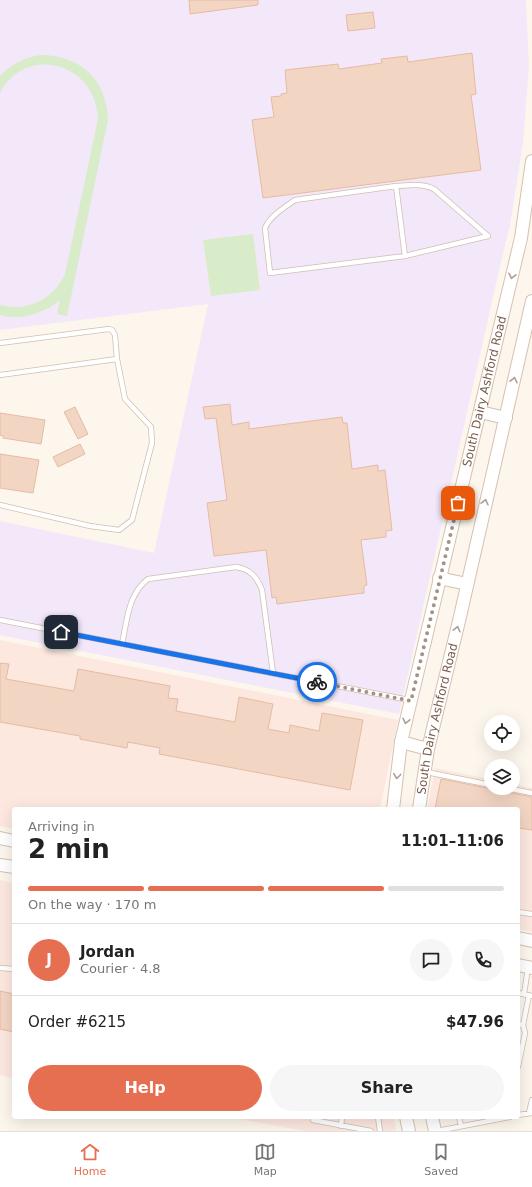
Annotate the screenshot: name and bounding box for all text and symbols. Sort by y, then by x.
one-way arrow [508,273,516,280]
street label: South Dairy Ashford Road [460,314,509,468]
one-way arrow [510,377,518,383]
pin [441,486,475,520]
icon: bag [447,492,469,514]
one-way arrow [481,499,489,505]
pin [44,615,78,649]
icon: home [50,621,72,643]
one-way arrow [452,626,461,633]
street label: South Dairy Ashford Road [414,642,460,795]
courier [297,662,337,702]
icon: bike [306,671,328,693]
map controls [484,715,520,795]
button: locate [484,715,520,751]
one-way arrow [403,718,411,725]
button: layers [484,759,520,795]
one-way arrow [393,772,402,779]
text: Arriving in [28,819,95,834]
text: 11:01–11:06 [401,832,504,850]
text: 2 min [28,834,110,864]
text: On the way · 170 m [28,897,156,912]
button: chat [410,939,452,981]
button: phone [462,939,504,981]
text: Jordan [80,943,135,961]
text: J [46,951,52,969]
text: Courier · 4.8 [80,961,161,976]
text: Order #6215 [28,1013,126,1031]
text: $47.96 [446,1013,504,1031]
button: Help [28,1065,262,1111]
button: Share [270,1065,504,1111]
tab: Home [74,1141,106,1178]
tab: Map [254,1141,277,1178]
tab: Saved [424,1141,458,1178]

